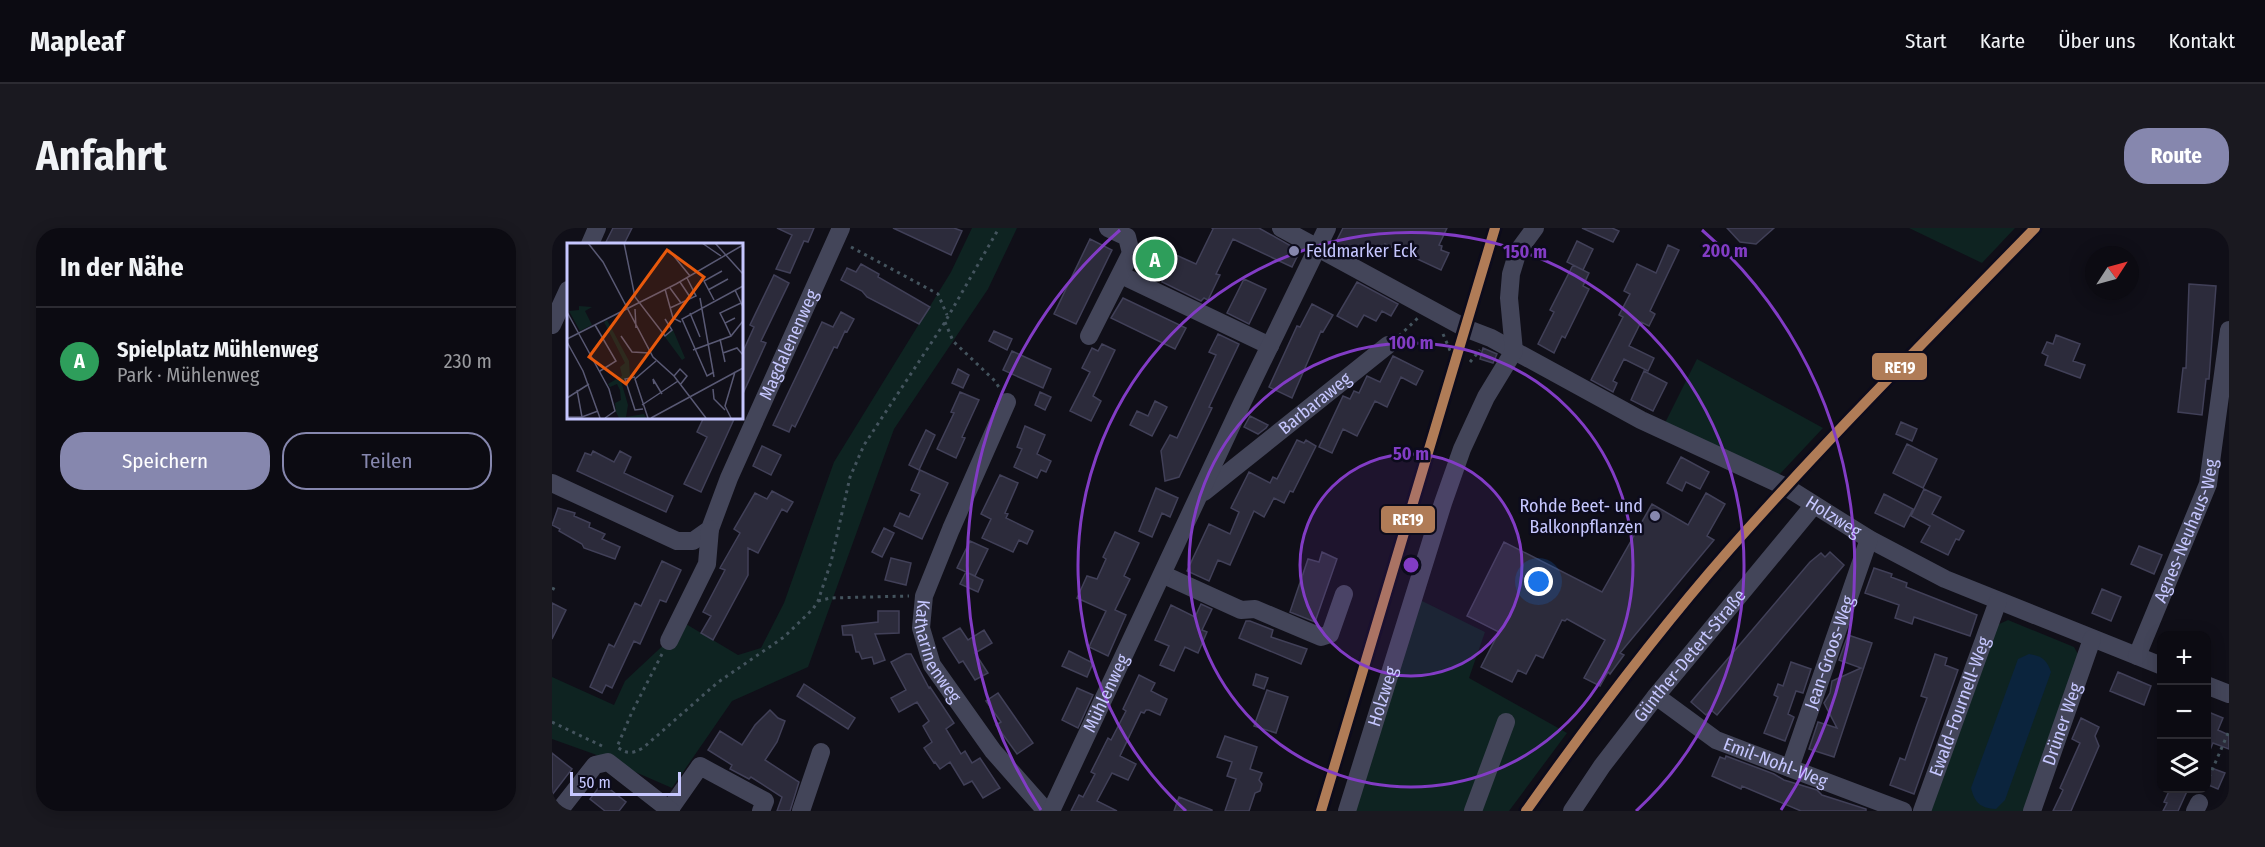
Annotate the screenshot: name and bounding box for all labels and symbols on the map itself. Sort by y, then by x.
pin: A [1136,237,1174,282]
place label: Feldmarker Eck [1306,240,1418,262]
text: 200 m [1701,240,1748,262]
text: 150 m [1503,241,1547,263]
inset map [567,243,742,418]
marker: Feldmarker Eck [1287,244,1301,258]
north arrow [2085,246,2139,300]
street label: Magdalenenweg [754,286,823,403]
text: 100 m [1389,332,1433,354]
line badge: RE19 [1871,352,1928,381]
text: RE19 [1884,358,1916,377]
street label: Barbaraweg [1274,367,1356,439]
text: 50 m [1393,443,1429,465]
street label: Agnes-Neuhaus-Weg [2149,457,2222,606]
street label: Holzweg [1802,491,1866,543]
place label: Rohde Beet- und Balkonpflanzen [1520,495,1643,538]
line badge: RE19 [1380,505,1436,534]
marker: Rohde Beet- und Balkonpflanzen [1648,509,1662,523]
text: RE19 [1392,510,1424,529]
centre of rings [1401,555,1421,575]
your location [1524,567,1553,596]
street label: Günther-Detert-Straße [1629,585,1751,727]
street label: Jean-Groos-Weg [1800,593,1860,712]
street label: Katharinenweg [909,599,966,707]
street label: Ewald-Fournell-Weg [1924,633,1995,779]
street label: Mühlenweg [1078,650,1134,736]
street label: Holzweg [1363,663,1403,729]
street label: Drüner Weg [2038,679,2087,768]
street label: Emil-Nohl-Weg [1720,733,1831,793]
scale bar [570,769,681,796]

